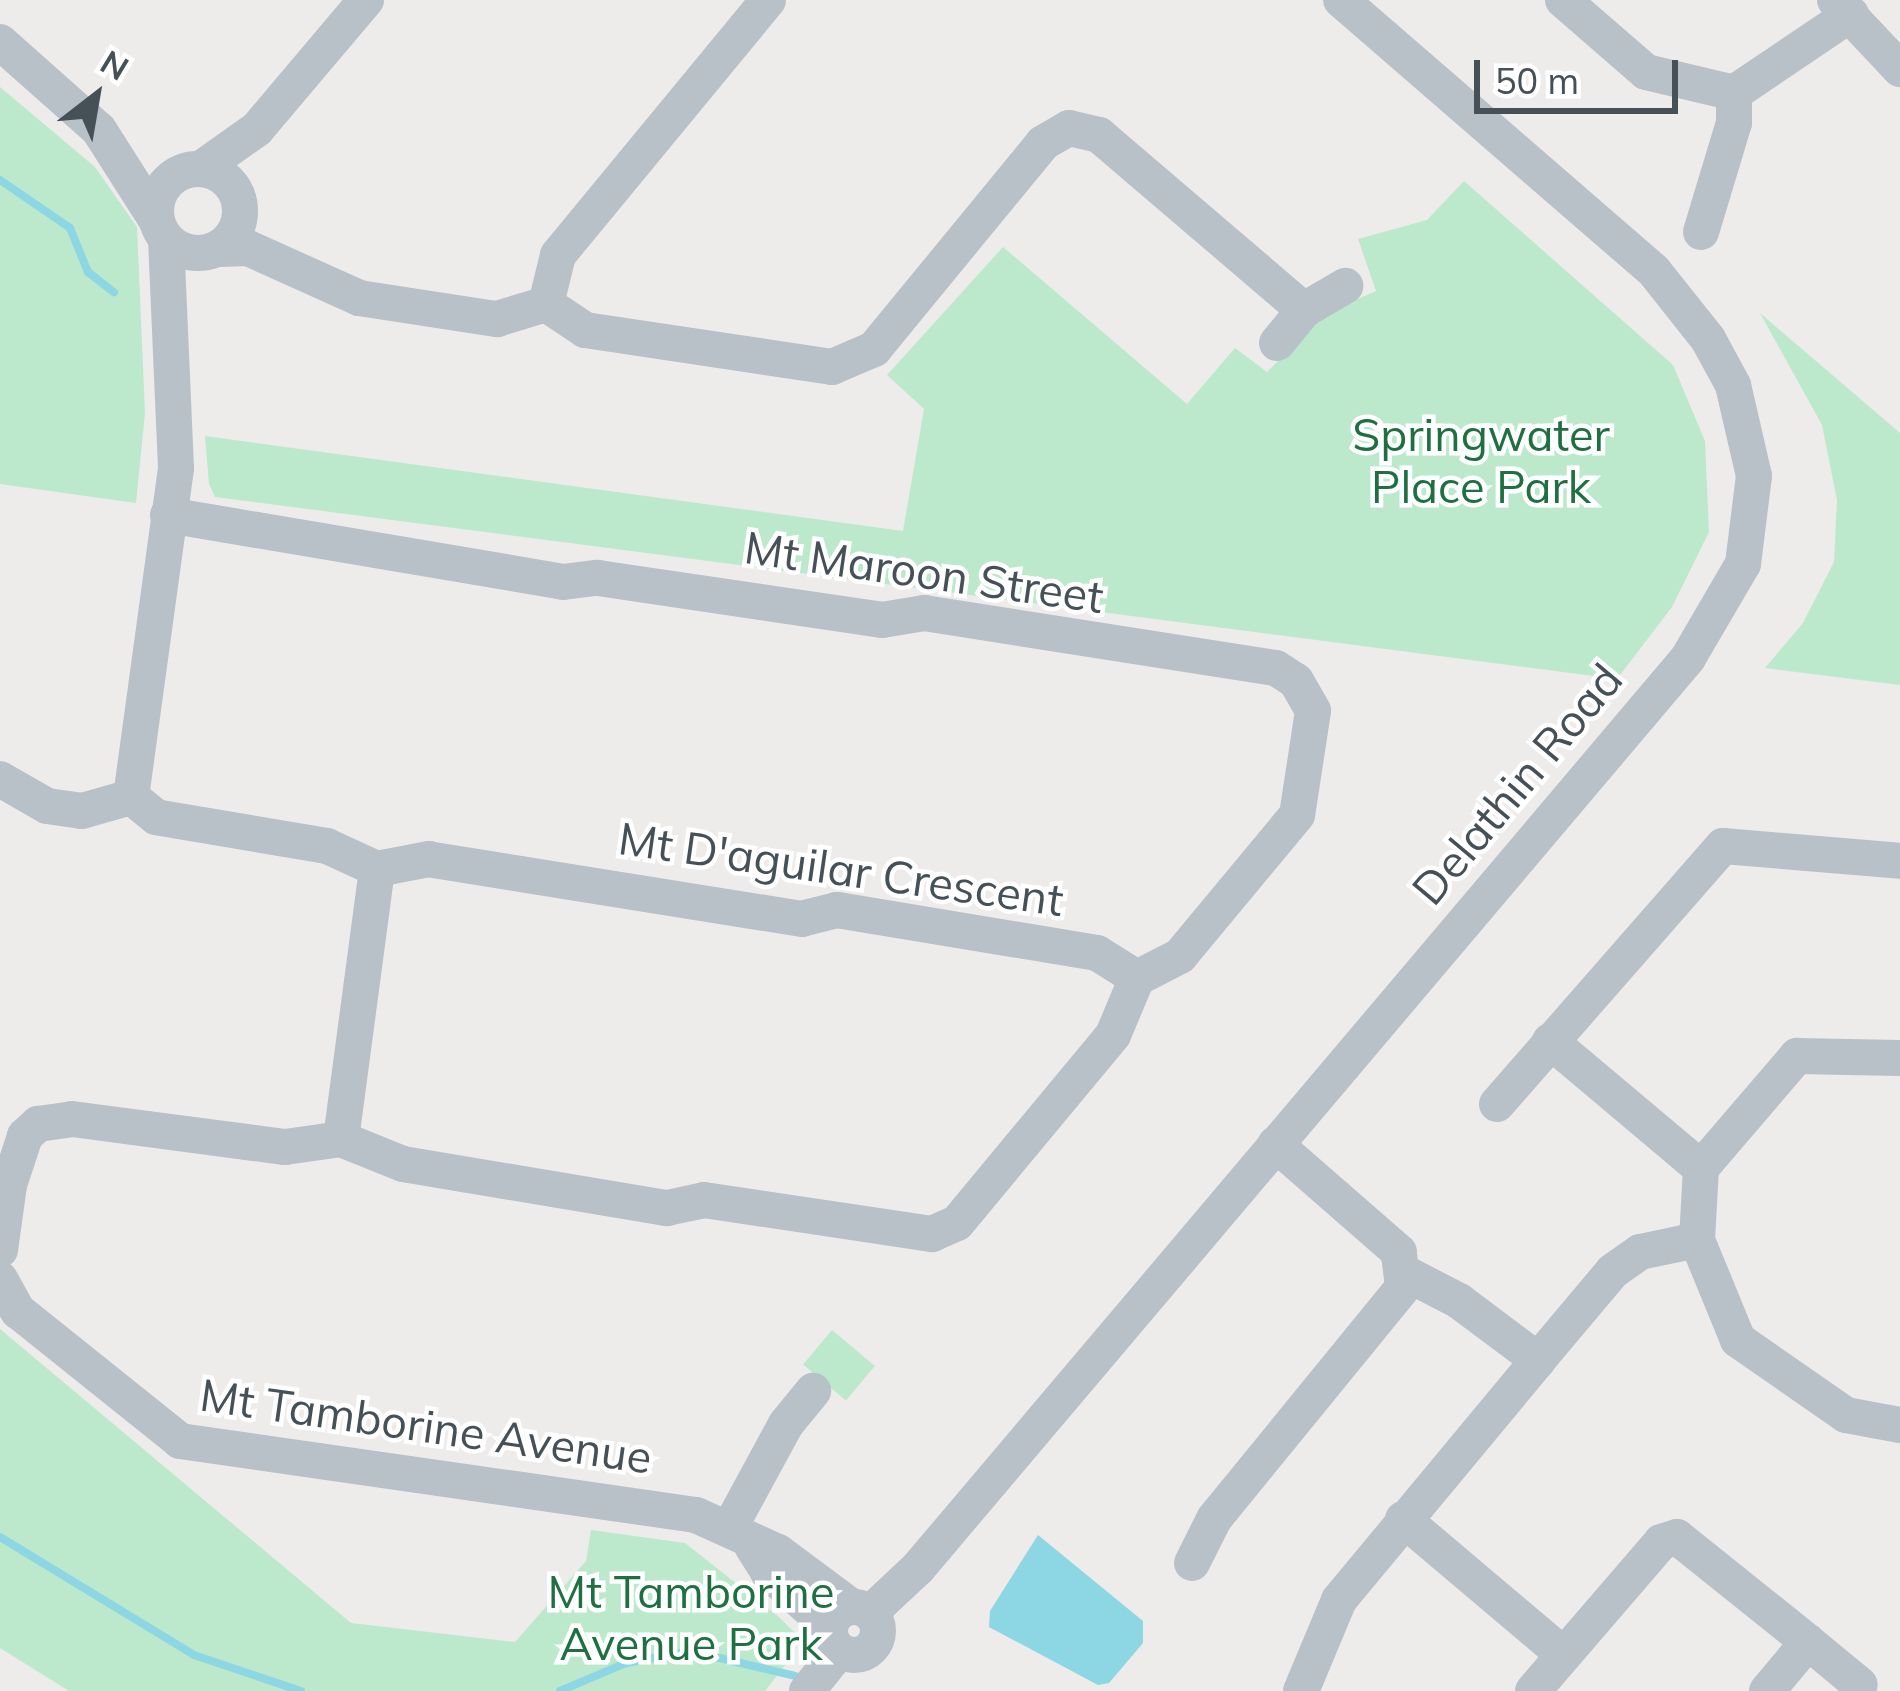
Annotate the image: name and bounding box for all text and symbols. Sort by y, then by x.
north arrow [36,36,156,156]
scale bar [1480,36,1684,110]
text: N [94,41,136,89]
text: 50 m [1495,58,1579,103]
park label: Springwater Place Park [1352,408,1610,514]
street label: Mt Maroon Street [741,520,1107,624]
street label: Delathin Road [1401,653,1633,915]
street label: Mt D'aguilar Crescent [615,811,1067,927]
street label: Mt Tamborine Avenue [197,1368,655,1484]
park label: Mt Tamborine Avenue Park [548,1565,834,1671]

